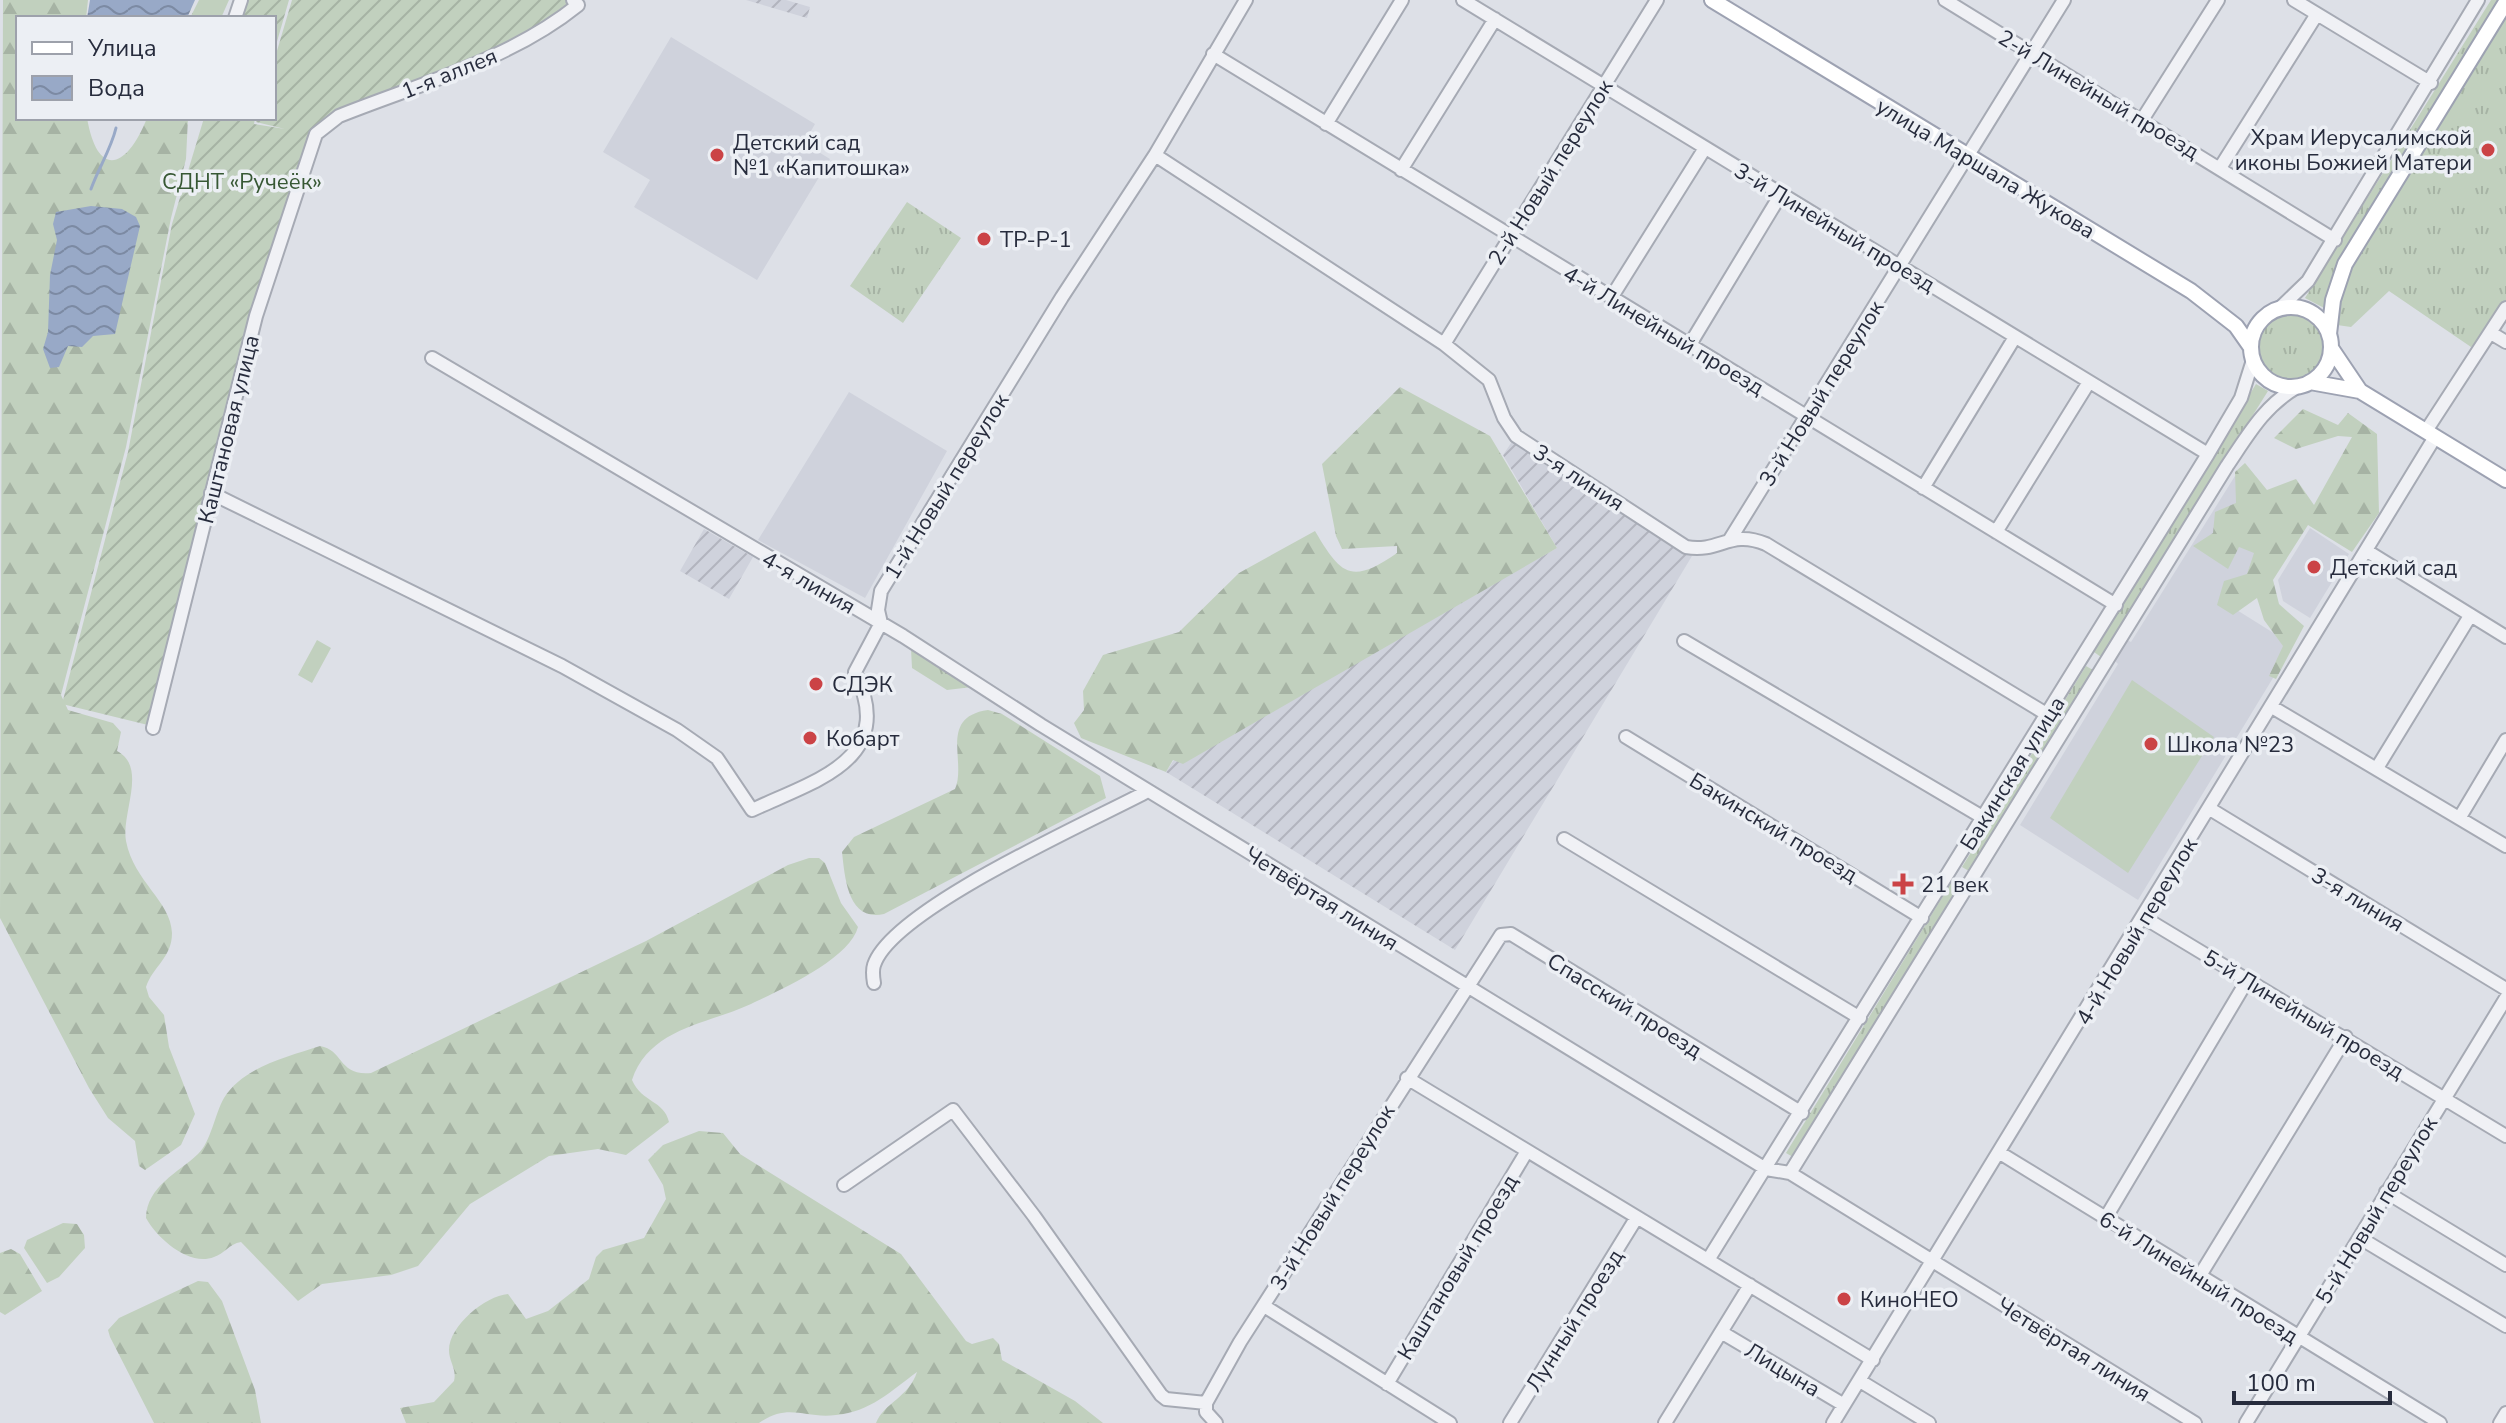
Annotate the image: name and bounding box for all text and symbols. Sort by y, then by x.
legend [16,16,276,120]
street label: 2-й Линейный проезд [1992,23,2205,167]
text: Улица [87,32,157,64]
street label: 1-я аллея [397,41,502,107]
text: Вода [88,72,145,104]
street label: 2-й Новый переулок [1481,74,1620,271]
street label: улица Маршала Жукова [1870,91,2101,246]
place label: Храм Иерусалимской иконы Божией Матери [2235,123,2472,178]
place label: Детский сад №1 «Капитошка» [733,128,910,183]
marker: Храм Иерусалимской иконы Божией Матери [2479,141,2497,159]
marker: Детский сад №1 «Капитошка» [708,146,726,164]
street label: 3-й Линейный проезд [1728,156,1941,300]
park label: СДНТ «Ручеёк» [162,167,322,197]
place label: ТР-Р-1 [1000,225,1072,255]
marker: ТР-Р-1 [975,230,993,248]
street label: 4-й Линейный проезд [1557,259,1770,403]
street label: 3-й Новый переулок [1752,295,1891,492]
street label: Каштановая улица [191,332,267,527]
street label: 1-й Новый переулок [877,388,1016,585]
street label: 3-я линия [1527,437,1630,519]
street label: 4-я линия [756,544,861,622]
place label: Детский сад [2330,553,2457,583]
marker: Детский сад [2305,558,2323,576]
place label: СДЭК [832,670,893,700]
marker: СДЭК [807,675,825,693]
street label: Бакинская улица [1953,691,2072,856]
place label: Кобарт [826,724,900,754]
marker: Кобарт [801,729,819,747]
place label: Школа №23 [2167,730,2294,760]
marker: Школа №23 [2142,735,2160,753]
street label: Бакинский проезд [1684,766,1863,890]
street label: 4-й Новый переулок [2069,832,2205,1031]
street label: Четвёртая линия [1239,840,1404,958]
street label: 3-я линия [2306,860,2409,939]
place label: 21 век [1921,870,1989,900]
marker: 21 век [1892,873,1914,895]
street label: 5-й Линейный проезд [2197,943,2410,1087]
street label: Спасский проезд [1541,946,1708,1066]
street label: 3-й Новый переулок [1263,1099,1402,1296]
street label: 5-й Новый переулок [2309,1111,2445,1310]
street label: Каштановый проезд [1391,1169,1525,1366]
street label: 6-й Линейный проезд [2093,1204,2304,1351]
street label: Лунный проезд [1519,1244,1631,1397]
place label: КиноНЕО [1860,1285,1959,1315]
marker: КиноНЕО [1835,1290,1853,1308]
street label: Четвёртая линия [1991,1291,2156,1409]
street label: Лицына [1739,1336,1826,1404]
scale bar [2234,1355,2390,1405]
text: 100 m [2246,1367,2316,1399]

